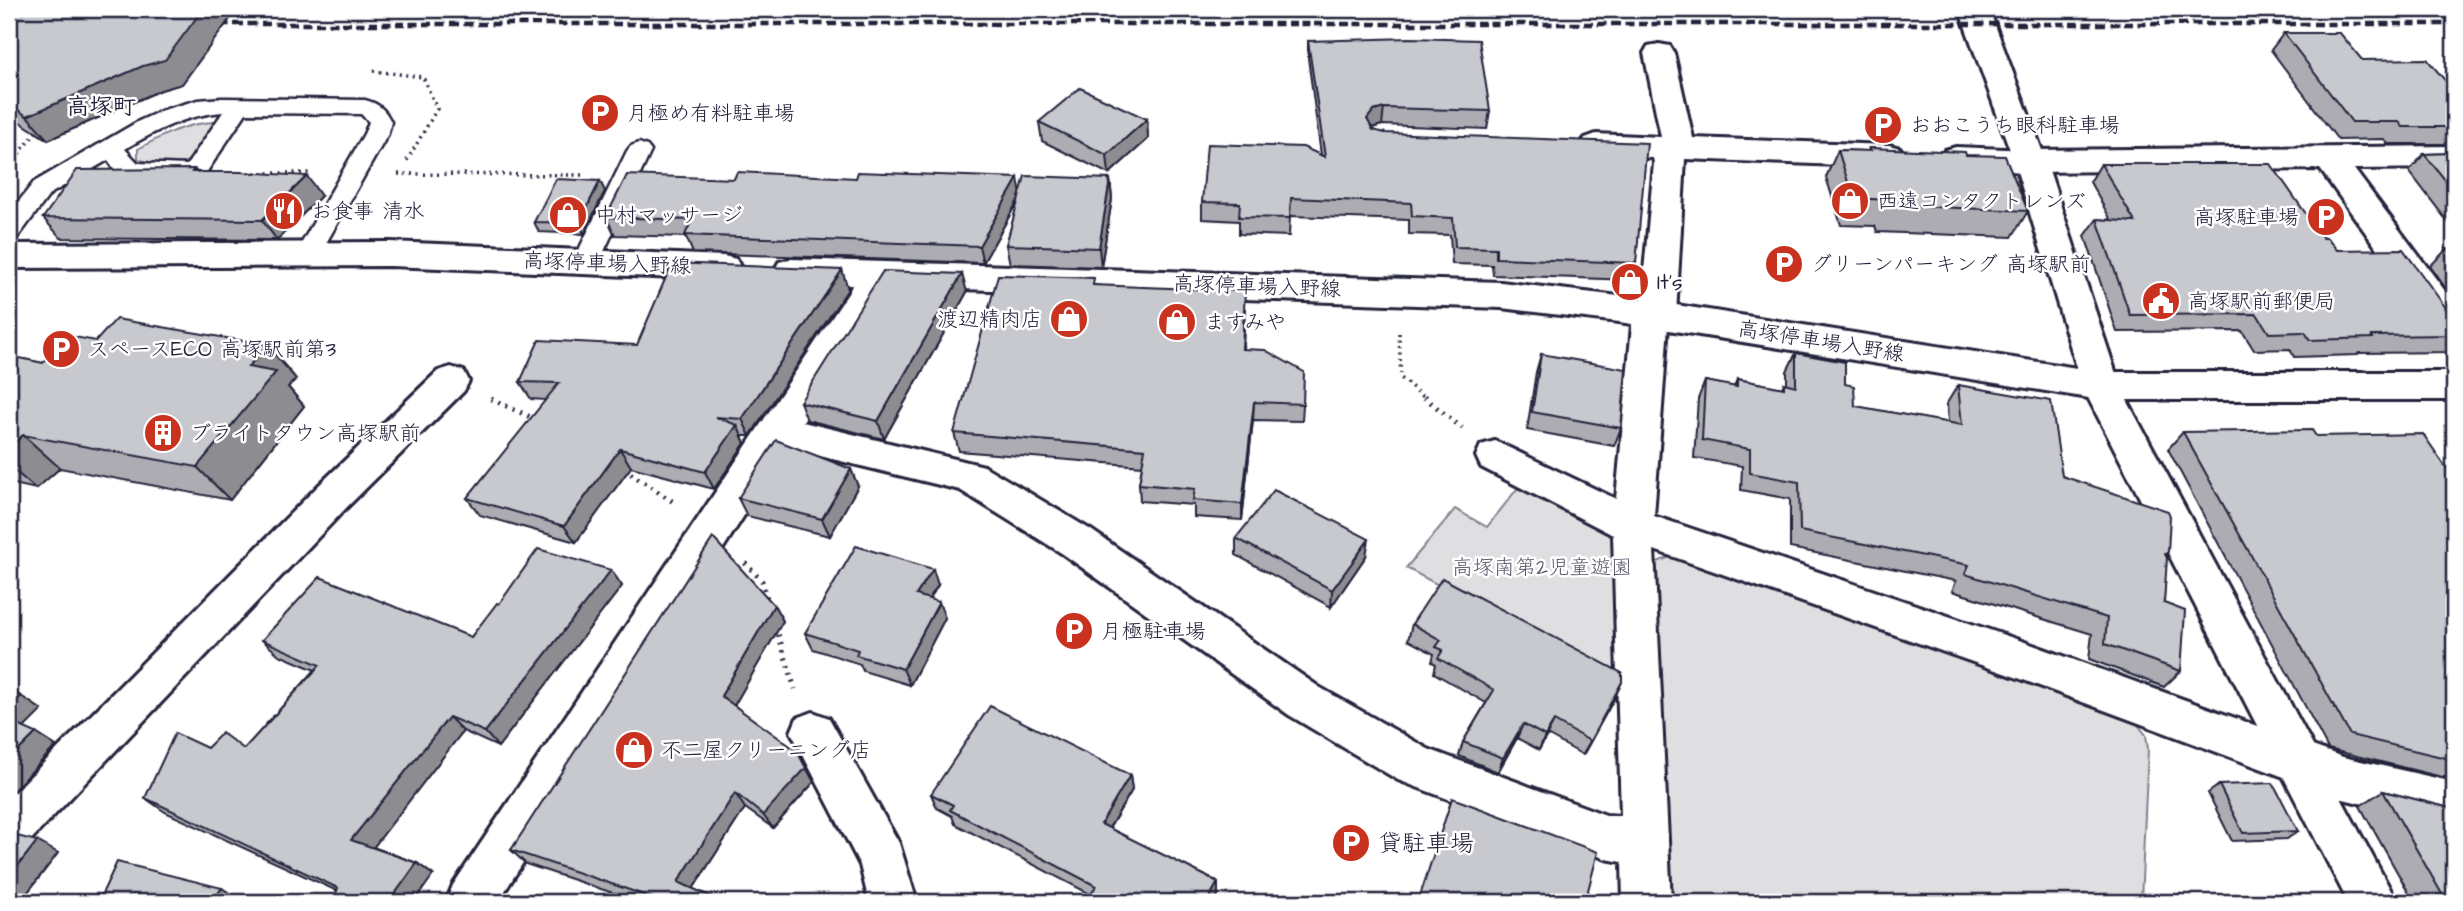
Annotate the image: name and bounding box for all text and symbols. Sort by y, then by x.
district label: 高塚町 [67,91,136,123]
parking icon: 月極め有料駐車場 [579,92,621,134]
place label: 月極め有料駐車場 [627,99,795,128]
parking icon: おおこうち眼科駐車場 [1862,104,1904,146]
place label: おおこうち眼科駐車場 [1910,111,2120,140]
shop icon: 西遠コンタクトレンズ [1829,180,1871,222]
place label: 西遠コンタクトレンズ [1877,187,2086,216]
restaurant icon: お食事 清水 [263,190,305,232]
shop icon: 中村マッサージ [547,194,589,236]
parking icon: 高塚駐車場 [2305,196,2347,238]
place label: お食事 清水 [311,197,424,226]
place label: 中村マッサージ [595,201,742,230]
place label: 高塚駐車場 [2194,203,2299,232]
parking icon: グリーンパーキング 高塚駅前 [1763,243,1805,285]
street label: 高塚停車場入野線 [523,246,691,281]
place label: グリーンパーキング 高塚駅前 [1811,250,2090,279]
shop icon: It's [1609,261,1651,303]
place label: It's [1657,268,1683,297]
street label: 高塚停車場入野線 [1173,269,1341,304]
public building icon: 高塚駅前郵便局 [2140,280,2182,322]
place label: 高塚駅前郵便局 [2188,287,2335,316]
shop icon: 渡辺精肉店 [1048,298,1090,340]
shop icon: ますみや [1156,301,1198,343]
place label: 渡辺精肉店 [937,305,1042,334]
place label: ますみや [1204,308,1286,337]
street label: 高塚停車場入野線 [1736,314,1906,369]
parking icon: スペースECO 高塚駅前第3 [40,328,82,370]
place label: スペースECO 高塚駅前第3 [88,335,337,364]
building icon: ブライトタウン高塚駅前 [142,412,184,454]
place label: ブライトタウン高塚駅前 [190,419,420,448]
park label: 高塚南第2児童遊園 [1452,553,1632,582]
parking icon: 月極駐車場 [1053,610,1095,652]
place label: 月極駐車場 [1101,617,1206,646]
shop icon: 不二屋クリーニング店 [613,729,655,771]
place label: 不二屋クリーニング店 [661,736,871,765]
parking icon: 貸駐車場 [1330,822,1372,864]
place label: 貸駐車場 [1378,827,1474,861]

